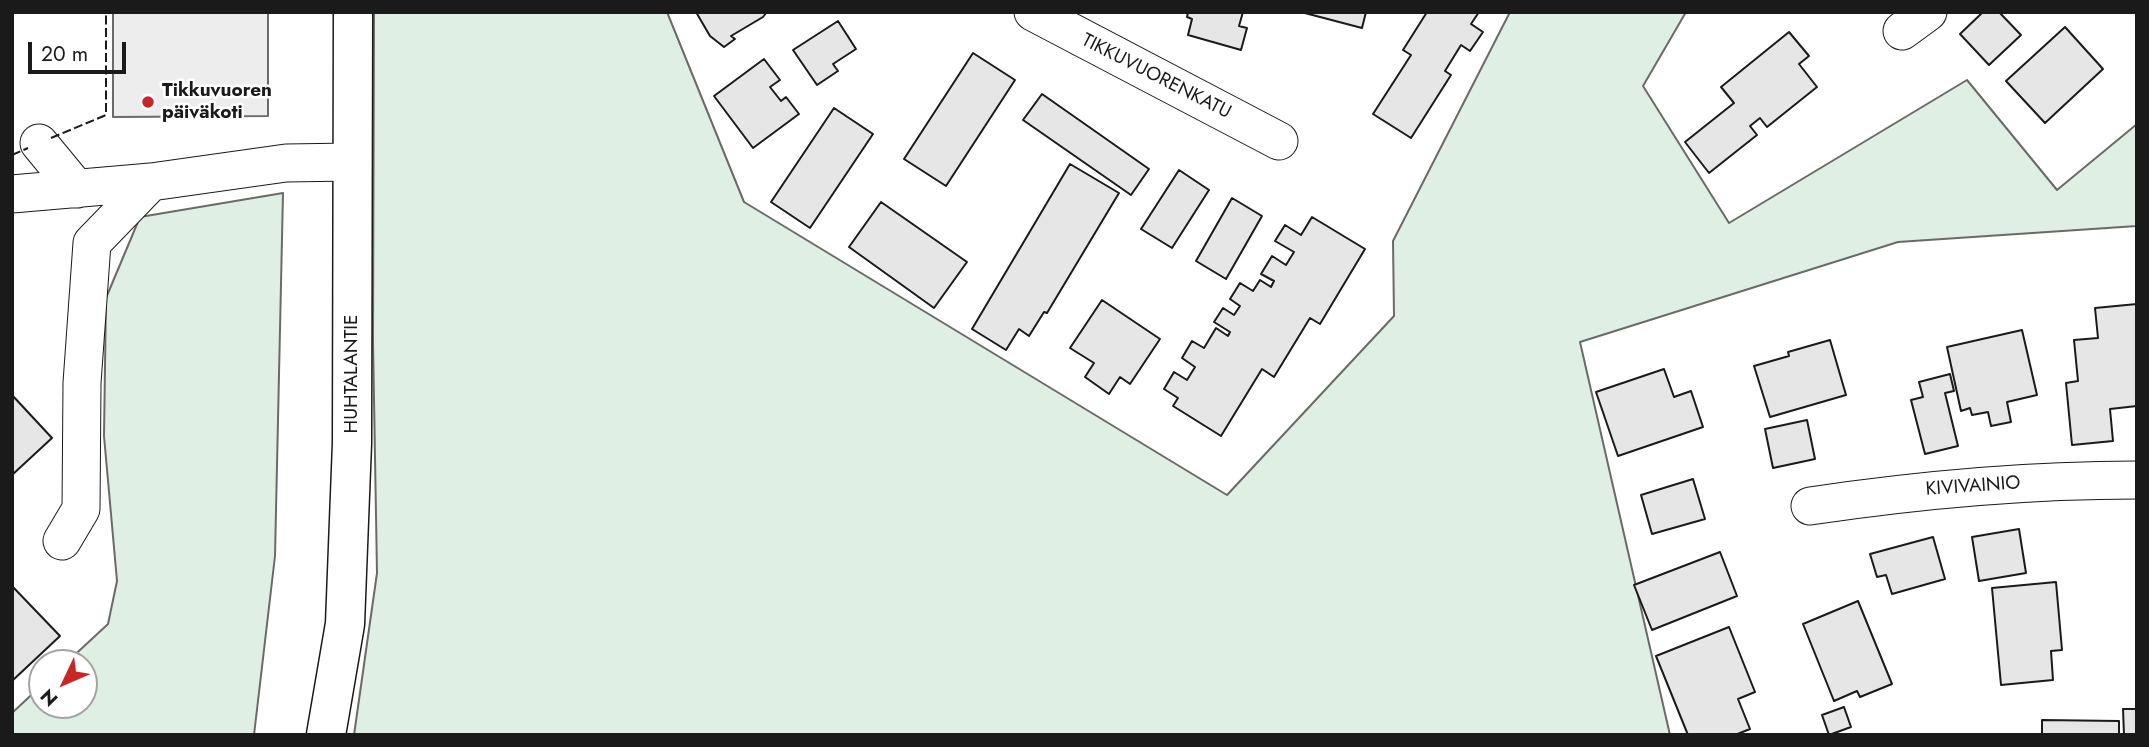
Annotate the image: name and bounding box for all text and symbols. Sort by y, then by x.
scale bar [32,28,130,72]
street label: TIKKUVUORENKATU [1077,29,1235,125]
text: 20 m [41,39,88,69]
place label: Tikkuvuoren päiväkoti [162,80,272,124]
marker: Tikkuvuoren päiväkoti [140,94,156,110]
street label: HUHTALANTIE [341,315,363,433]
street label: KIVIVAINIO [1925,472,2021,502]
north arrow [28,649,98,719]
text: N [34,683,64,712]

